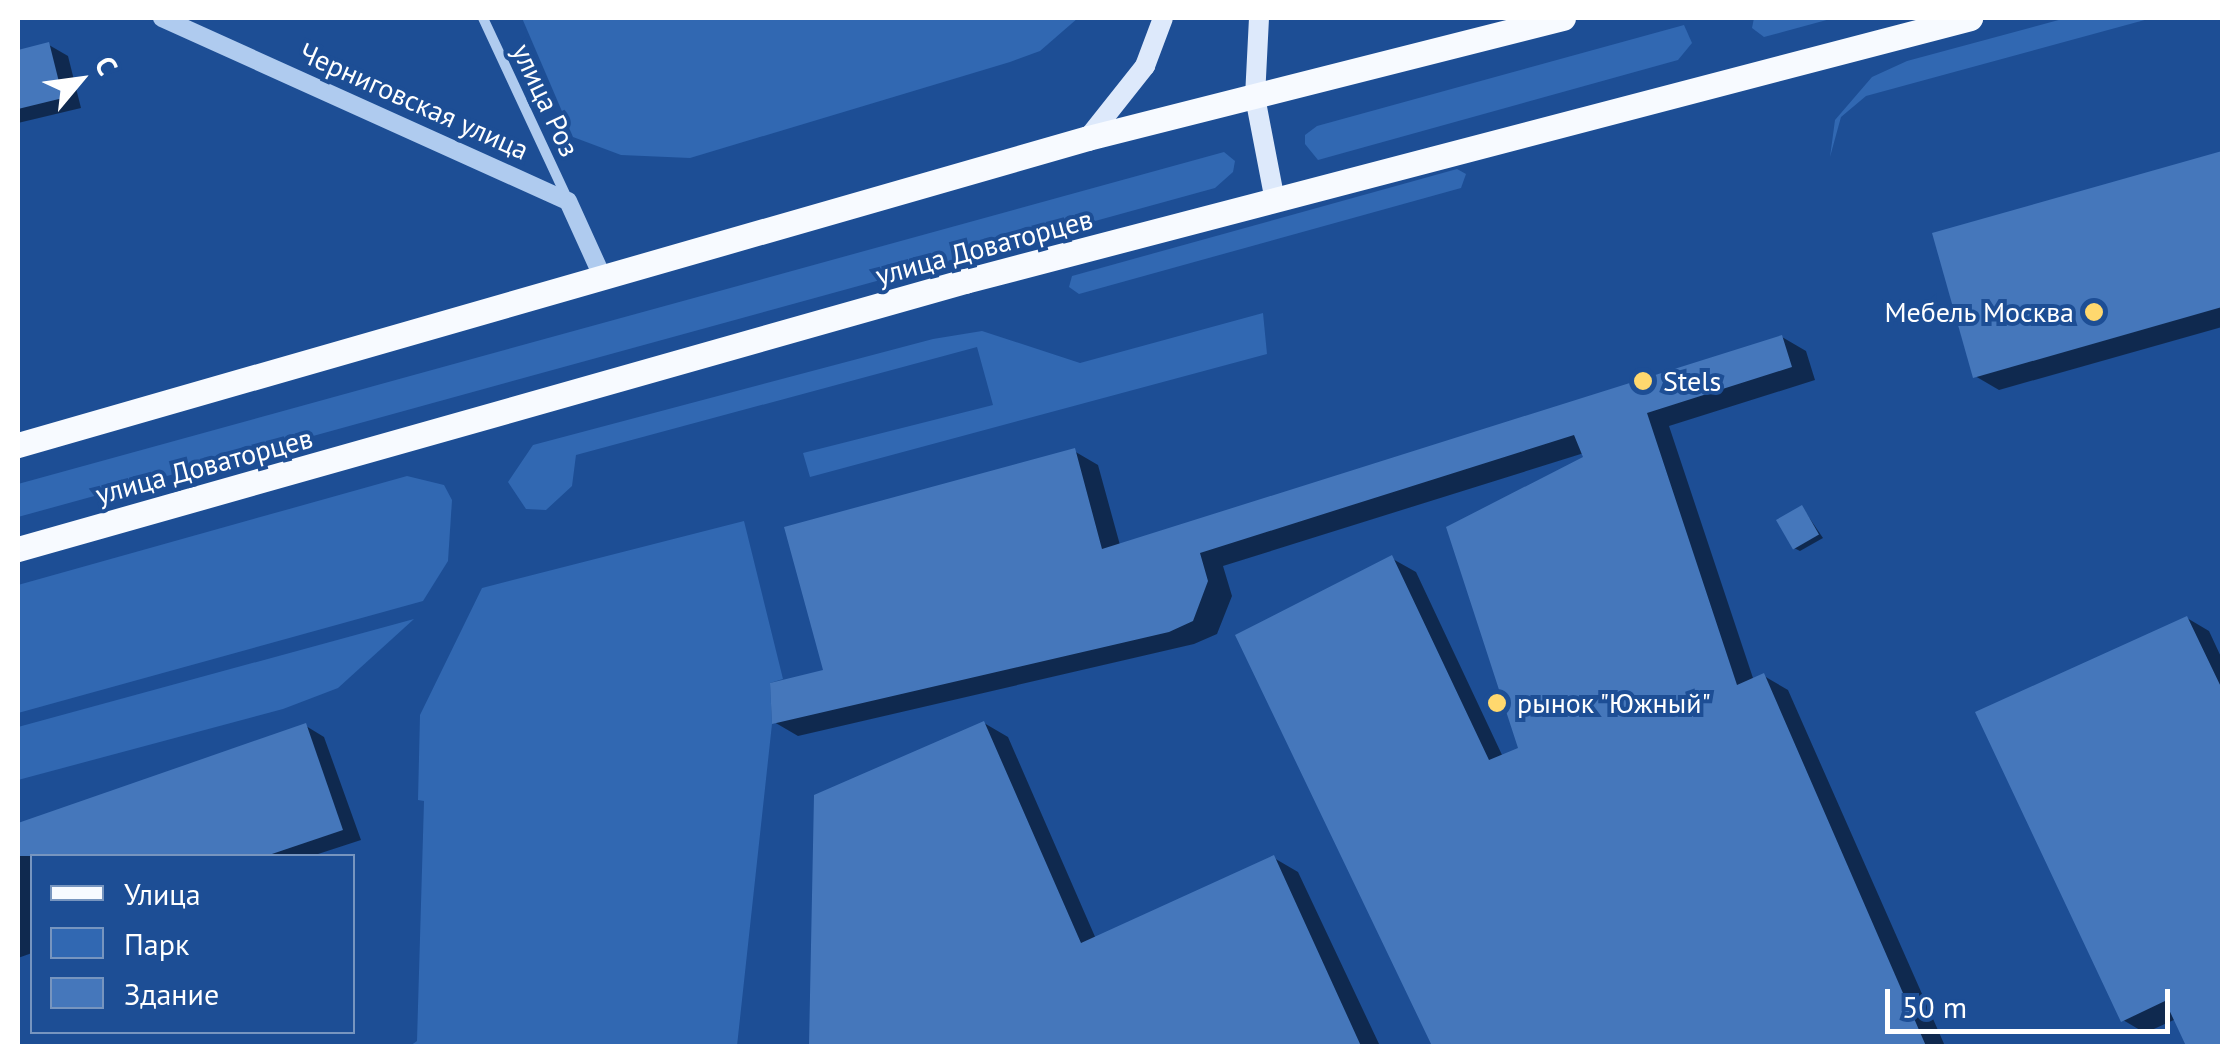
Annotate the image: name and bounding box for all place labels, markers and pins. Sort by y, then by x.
place label: Мебель Москва [1883,295,2074,329]
marker: Мебель Москва [2083,301,2105,323]
place label: Stels [1663,364,1721,398]
marker: Stels [1632,370,1654,392]
place label: рынок "Южный" [1517,686,1713,720]
marker: рынок "Южный" [1486,692,1508,714]

